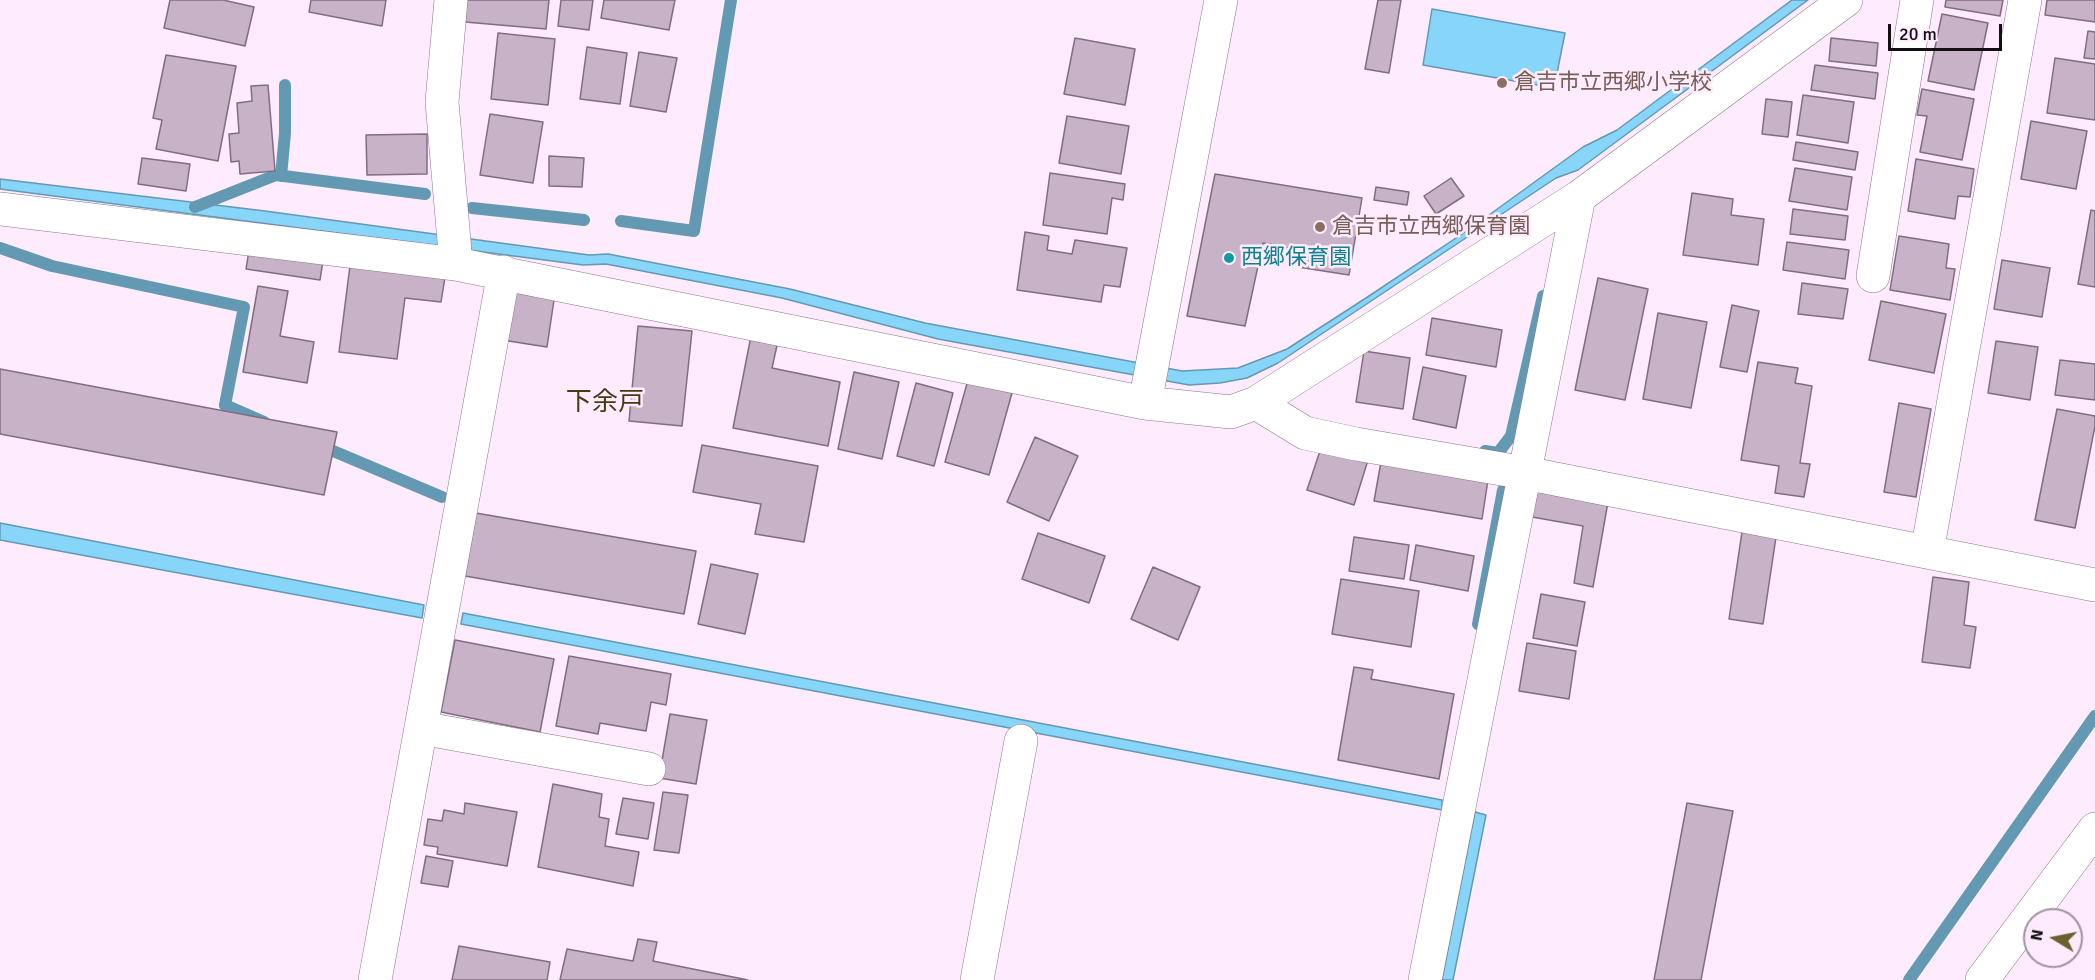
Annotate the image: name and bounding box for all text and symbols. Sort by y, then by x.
scale bar [1891,12,2005,50]
text: 20 m [1899,23,1937,45]
place label: 倉吉市立西郷小学校 [1514,70,1712,96]
marker: 倉吉市立西郷小学校 [1495,76,1509,90]
place label: 倉吉市立西郷保育園 [1332,214,1530,240]
marker: 倉吉市立西郷保育園 [1313,220,1327,234]
place label: 西郷保育園 [1241,245,1351,271]
marker: 西郷保育園 [1222,251,1236,265]
district label: 下余戸 [566,387,644,419]
north arrow [2023,908,2083,968]
text: N [2026,928,2048,942]

